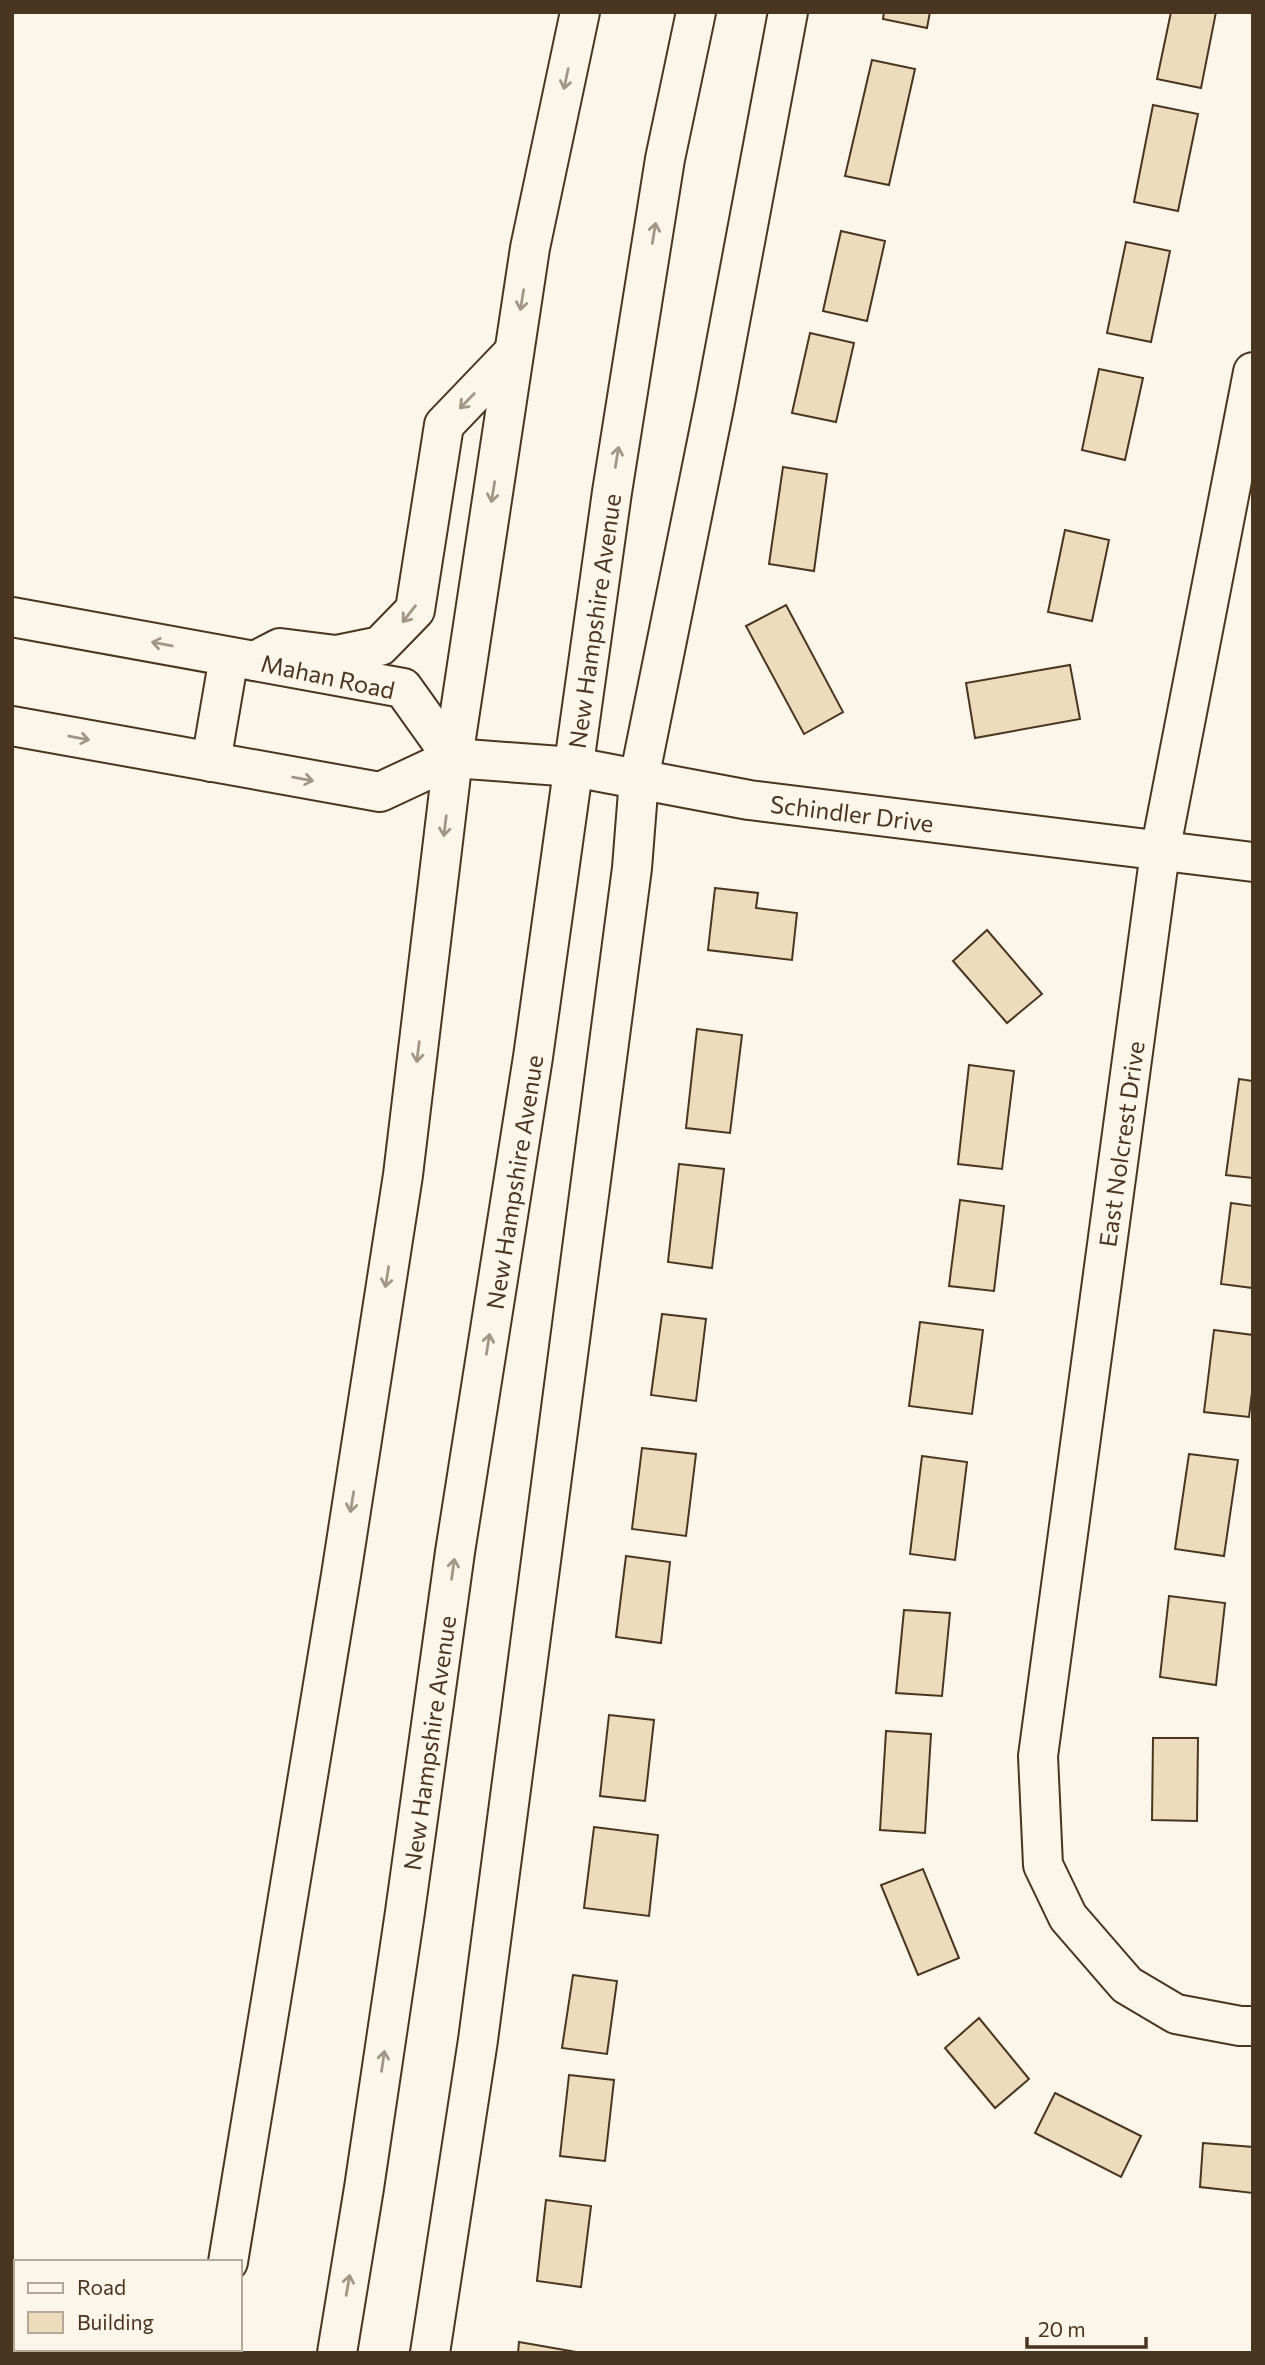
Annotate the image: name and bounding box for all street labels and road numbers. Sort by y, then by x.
street label: New Hampshire Avenue [562,492,626,750]
street label: Mahan Road [258,648,398,704]
street label: Schindler Drive [769,789,935,837]
street label: East Nolcrest Drive [1092,1039,1150,1249]
street label: New Hampshire Avenue [480,1053,548,1311]
street label: New Hampshire Avenue [397,1614,461,1872]

